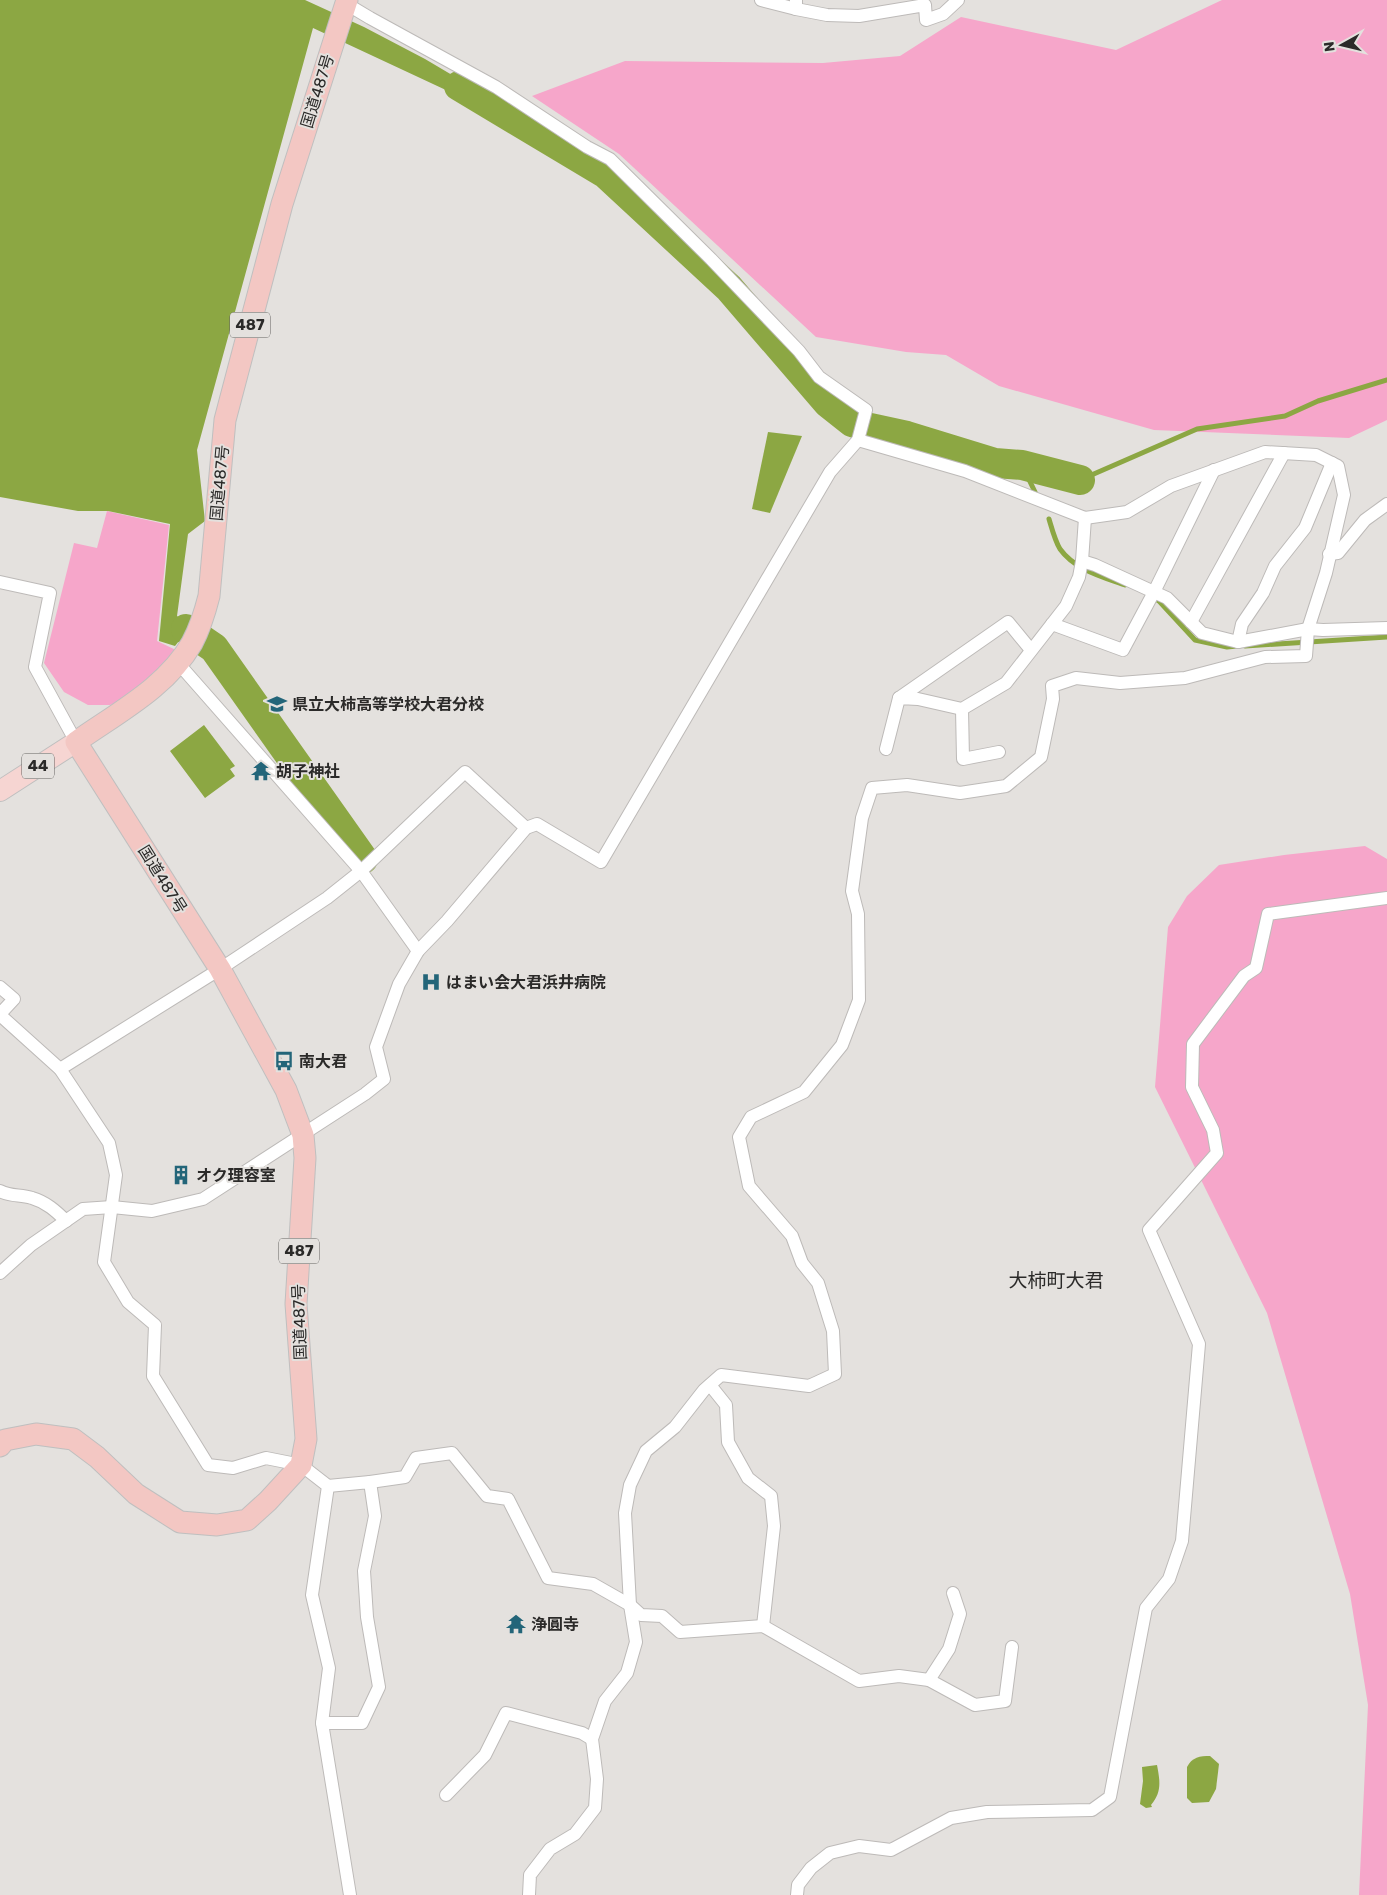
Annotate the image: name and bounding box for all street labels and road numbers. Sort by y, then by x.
street label: 国道487号 [297,52,338,130]
road number: 487 [230,312,270,338]
street label: 国道487号 [207,444,232,522]
road number: 44 [22,754,54,778]
street label: 国道487号 [134,842,191,917]
road number: 487 [279,1238,319,1264]
street label: 国道487号 [289,1284,310,1360]

